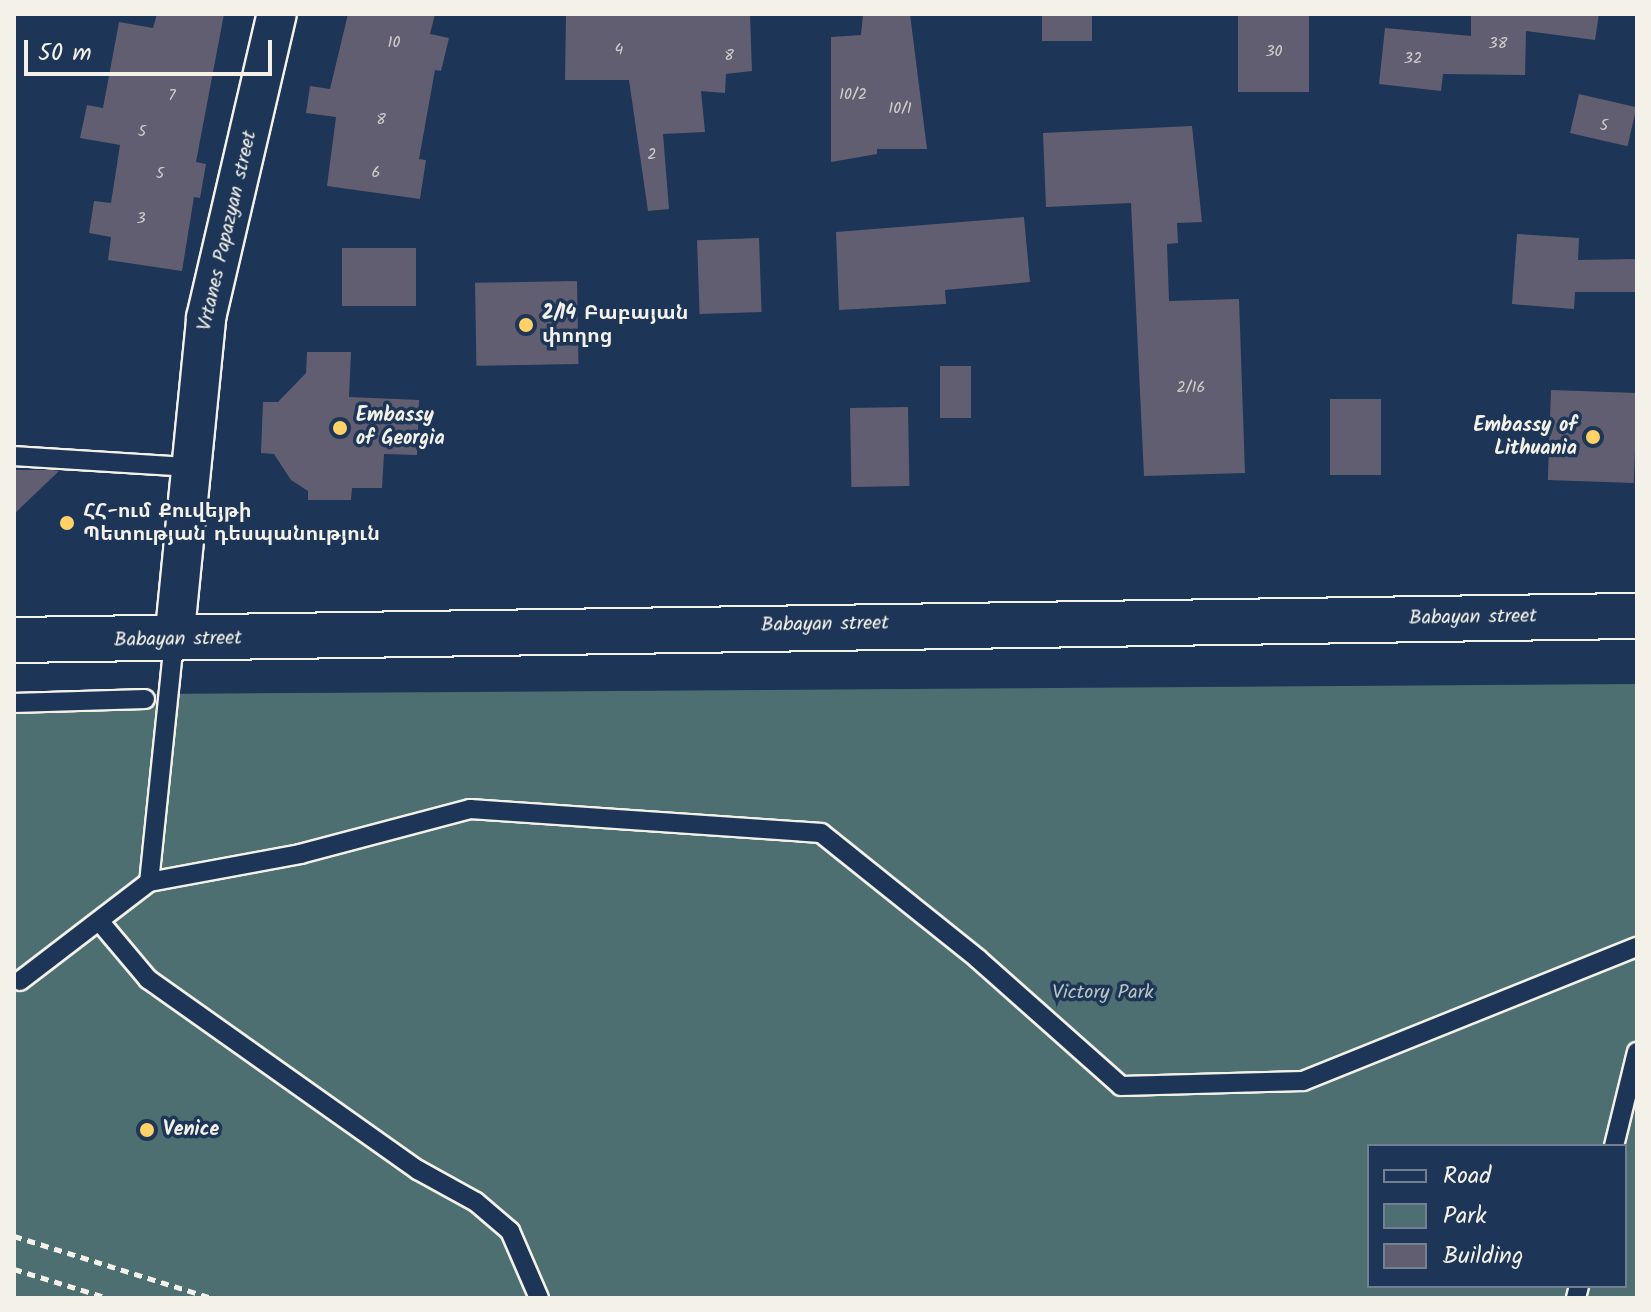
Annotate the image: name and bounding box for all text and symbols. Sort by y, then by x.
scale bar [28,24,276,74]
house number: 10 [387,33,401,53]
text: 50 m [38,34,92,73]
house number: 38 [1489,34,1507,54]
house number: 4 [615,40,623,60]
house number: 30 [1265,42,1283,62]
house number: 8 [724,46,734,66]
house number: 32 [1404,49,1422,69]
house number: 10/2 [839,85,867,105]
house number: 7 [168,86,176,106]
house number: 10/1 [888,99,912,119]
house number: 8 [376,110,386,130]
house number: 5 [1600,116,1608,136]
house number: 5 [138,122,146,142]
street label: Vrtanes Papazyan street [193,129,263,333]
house number: 2 [647,145,657,165]
house number: 6 [372,163,380,183]
house number: 5 [156,164,164,184]
house number: 3 [136,209,146,229]
place label: 2/14 Բաբայան փողոց [542,302,688,349]
marker: 2/14 Բաբայան փողոց [517,316,535,334]
house number: 2/16 [1177,378,1205,398]
place label: Embassy of Georgia [356,404,445,451]
place label: Embassy of Lithuania [1473,414,1577,461]
marker: Embassy of Georgia [331,419,349,437]
marker: Embassy of Lithuania [1584,428,1602,446]
place label: ՀՀ-ում Քուվեյթի Պետության դեսպանություն [83,500,380,547]
marker: ՀՀ-ում Քուվեյթի Պետության դեսպանություն [58,514,76,532]
street label: Babayan street [1409,605,1537,631]
street label: Babayan street [761,612,889,638]
street label: Babayan street [114,627,242,653]
park label: Victory Park [1052,981,1154,1005]
place label: Venice [163,1118,219,1142]
marker: Venice [138,1121,156,1139]
legend [1367,1144,1627,1288]
text: Road [1443,1157,1491,1196]
text: Park [1443,1197,1487,1236]
text: Building [1443,1237,1523,1276]

